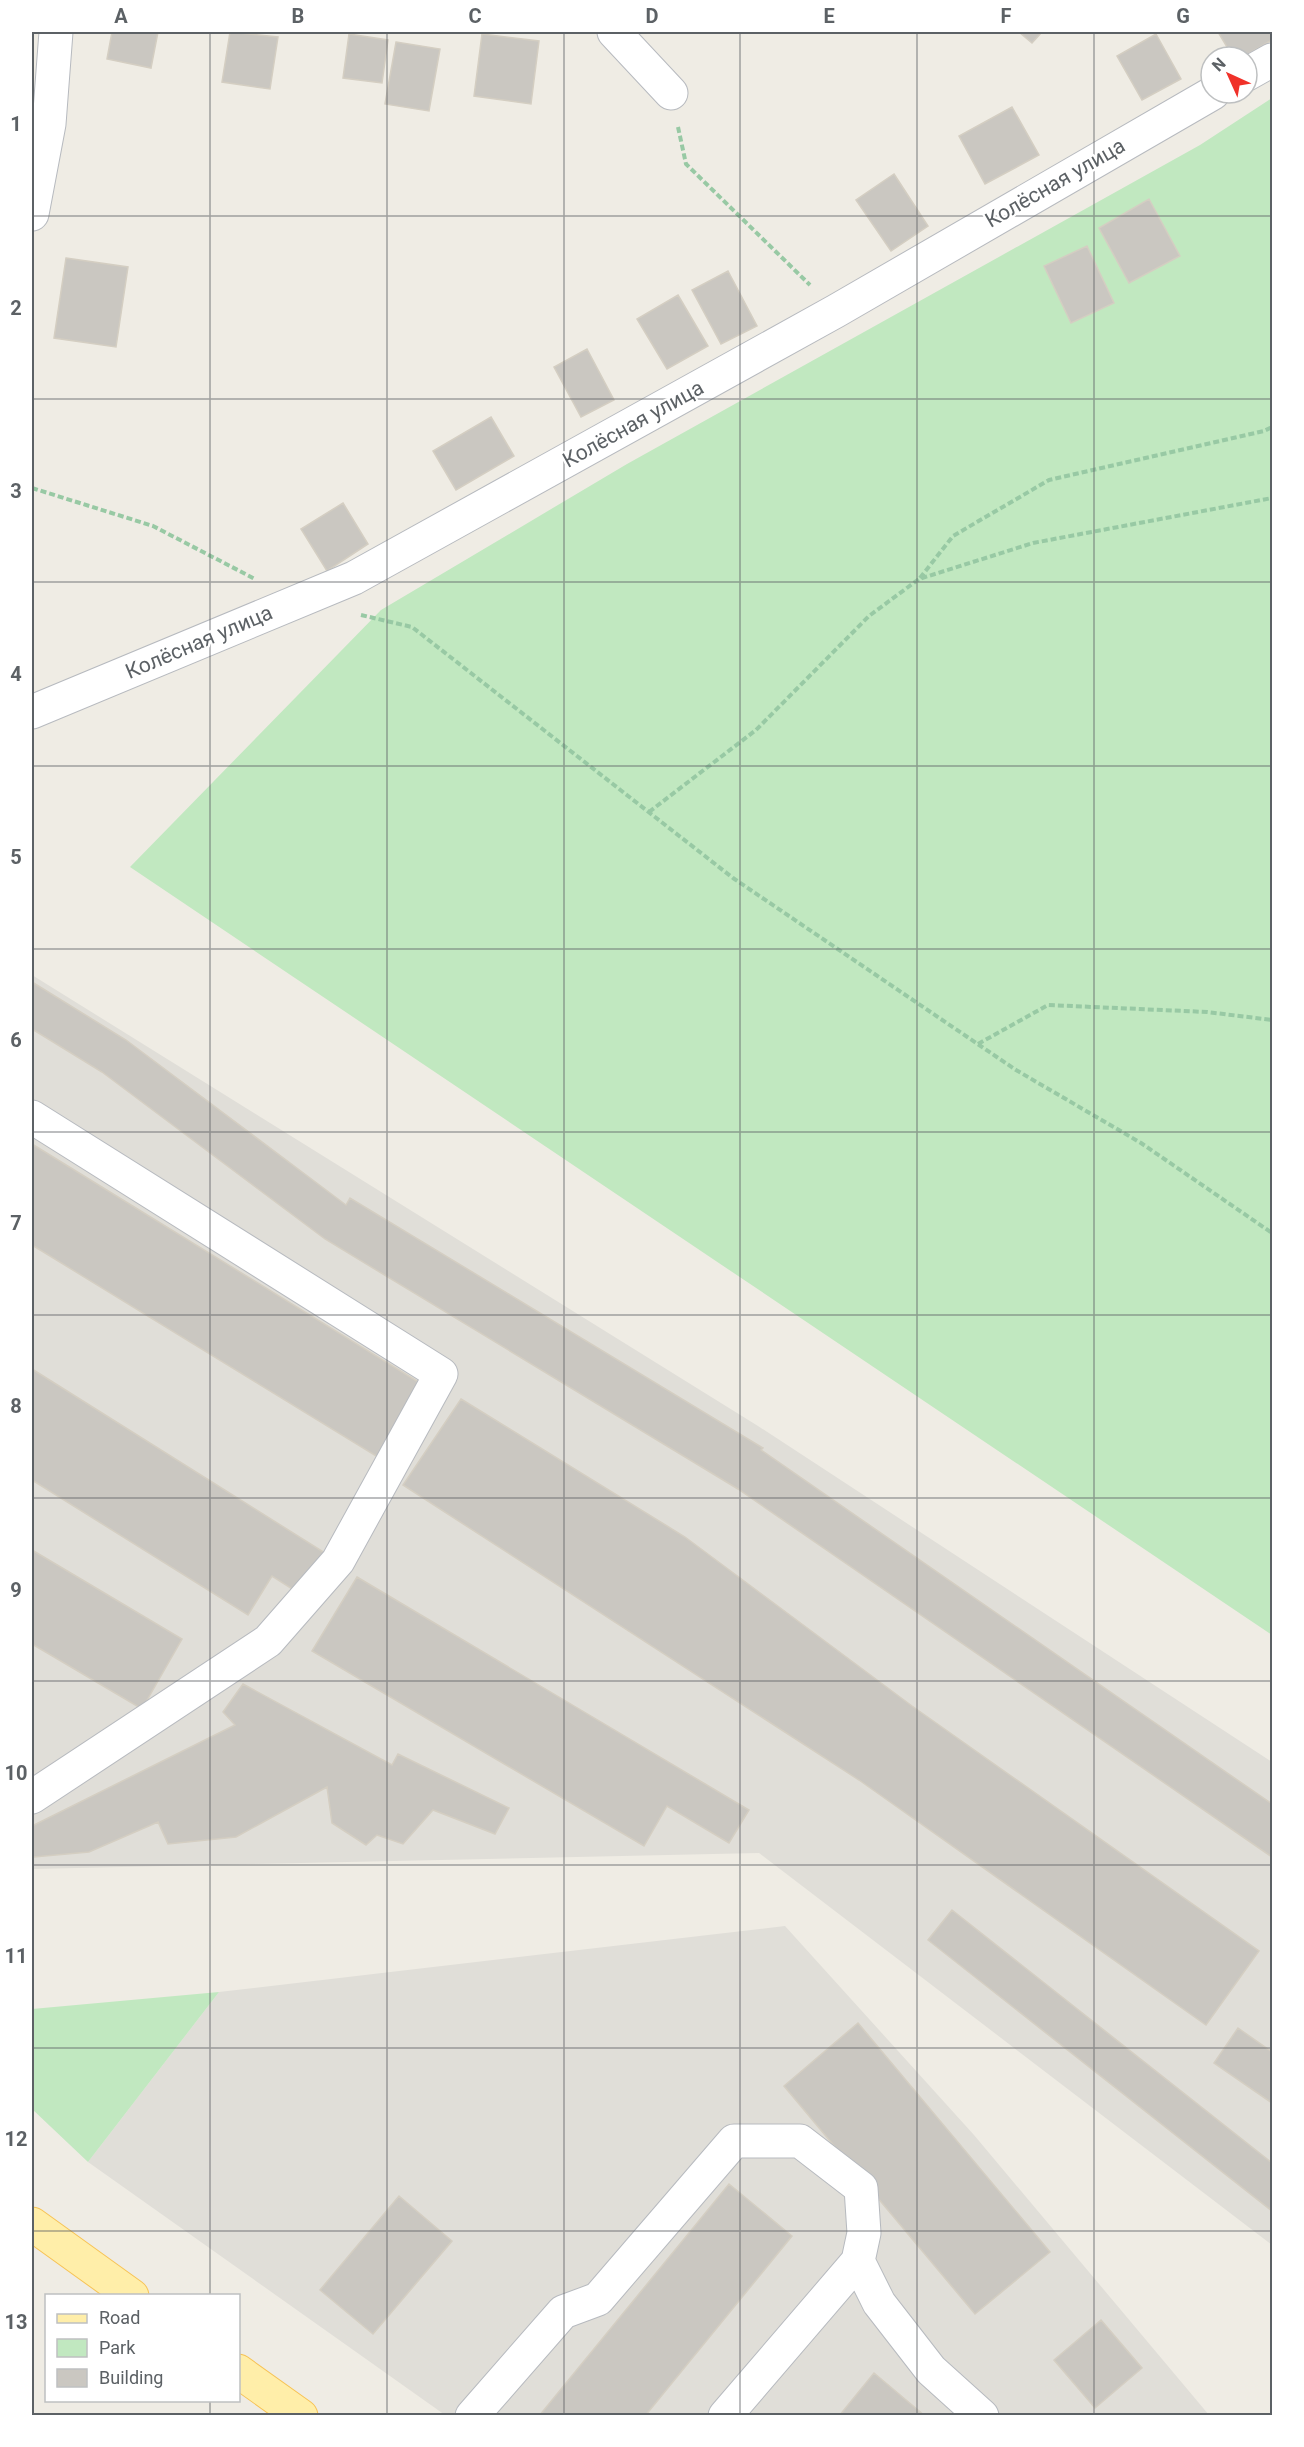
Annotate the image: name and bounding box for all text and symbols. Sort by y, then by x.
text: A [114,4,128,28]
text: B [292,4,304,28]
text: C [468,4,482,28]
text: D [646,4,659,28]
text: E [823,4,835,28]
text: F [1001,4,1012,28]
text: G [1176,4,1190,28]
north arrow [1199,45,1259,105]
text: N [1208,54,1229,75]
text: 1 [10,112,22,136]
street label: Колёсная улица [981,133,1129,233]
text: 2 [10,296,22,320]
street label: Колёсная улица [558,375,708,473]
text: 3 [10,479,22,503]
street label: Колёсная улица [122,600,276,684]
text: 4 [10,662,22,686]
text: 5 [10,845,22,869]
text: 6 [10,1028,22,1052]
text: 7 [10,1211,22,1235]
text: 8 [10,1394,22,1418]
text: 9 [10,1578,22,1602]
text: 10 [5,1761,27,1785]
text: 11 [5,1944,27,1968]
text: 12 [5,2127,27,2151]
legend [45,2294,240,2402]
text: Road [99,2307,140,2328]
text: 13 [5,2310,27,2334]
text: Park [99,2337,136,2358]
text: Building [99,2367,163,2388]

